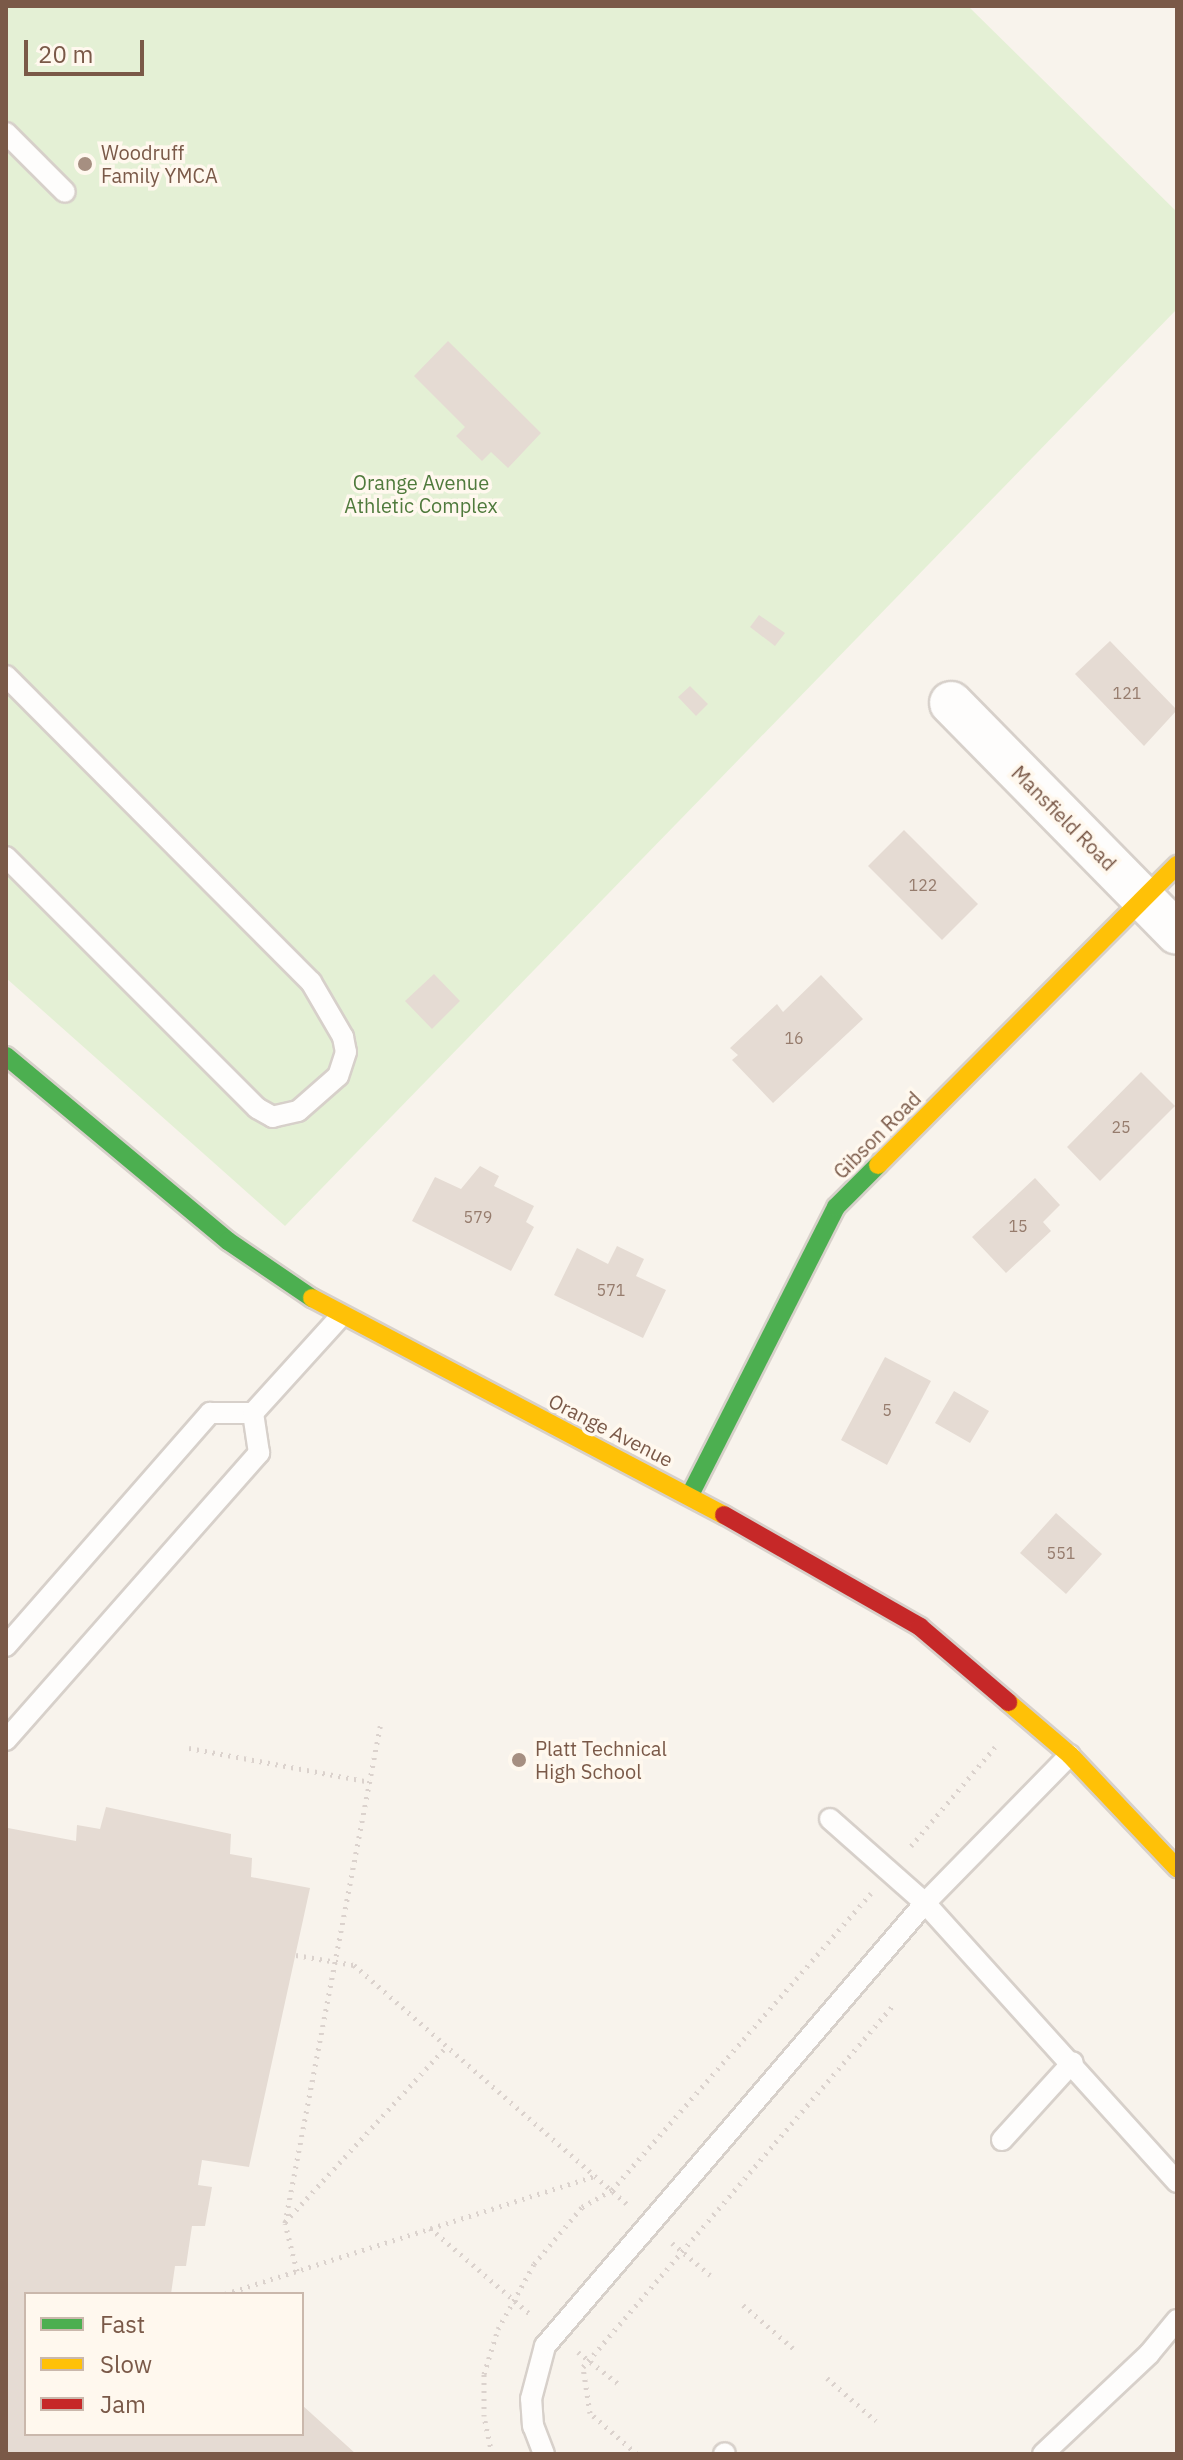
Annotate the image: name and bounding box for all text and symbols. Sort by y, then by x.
scale bar [28,24,148,74]
text: 20 m [38,38,93,70]
place label: Woodruff Family YMCA [101,140,218,187]
marker: Woodruff Family YMCA [76,155,94,173]
park label: Orange Avenue Athletic Complex [344,470,498,517]
house number: 121 [1113,683,1141,703]
street label: Mansfield Road [1007,761,1121,875]
house number: 122 [909,875,937,895]
house number: 16 [784,1028,804,1048]
street label: Gibson Road [828,1086,926,1184]
house number: 25 [1111,1117,1131,1137]
house number: 579 [464,1207,492,1227]
house number: 15 [1008,1216,1028,1236]
house number: 571 [597,1280,625,1300]
street label: Orange Avenue [545,1388,677,1472]
house number: 5 [882,1400,892,1420]
house number: 551 [1047,1543,1075,1563]
place label: Platt Technical High School [535,1736,667,1783]
marker: Platt Technical High School [510,1751,528,1769]
legend [24,2292,304,2436]
text: Fast [100,2308,145,2340]
text: Slow [100,2348,152,2380]
text: Jam [100,2388,146,2420]

